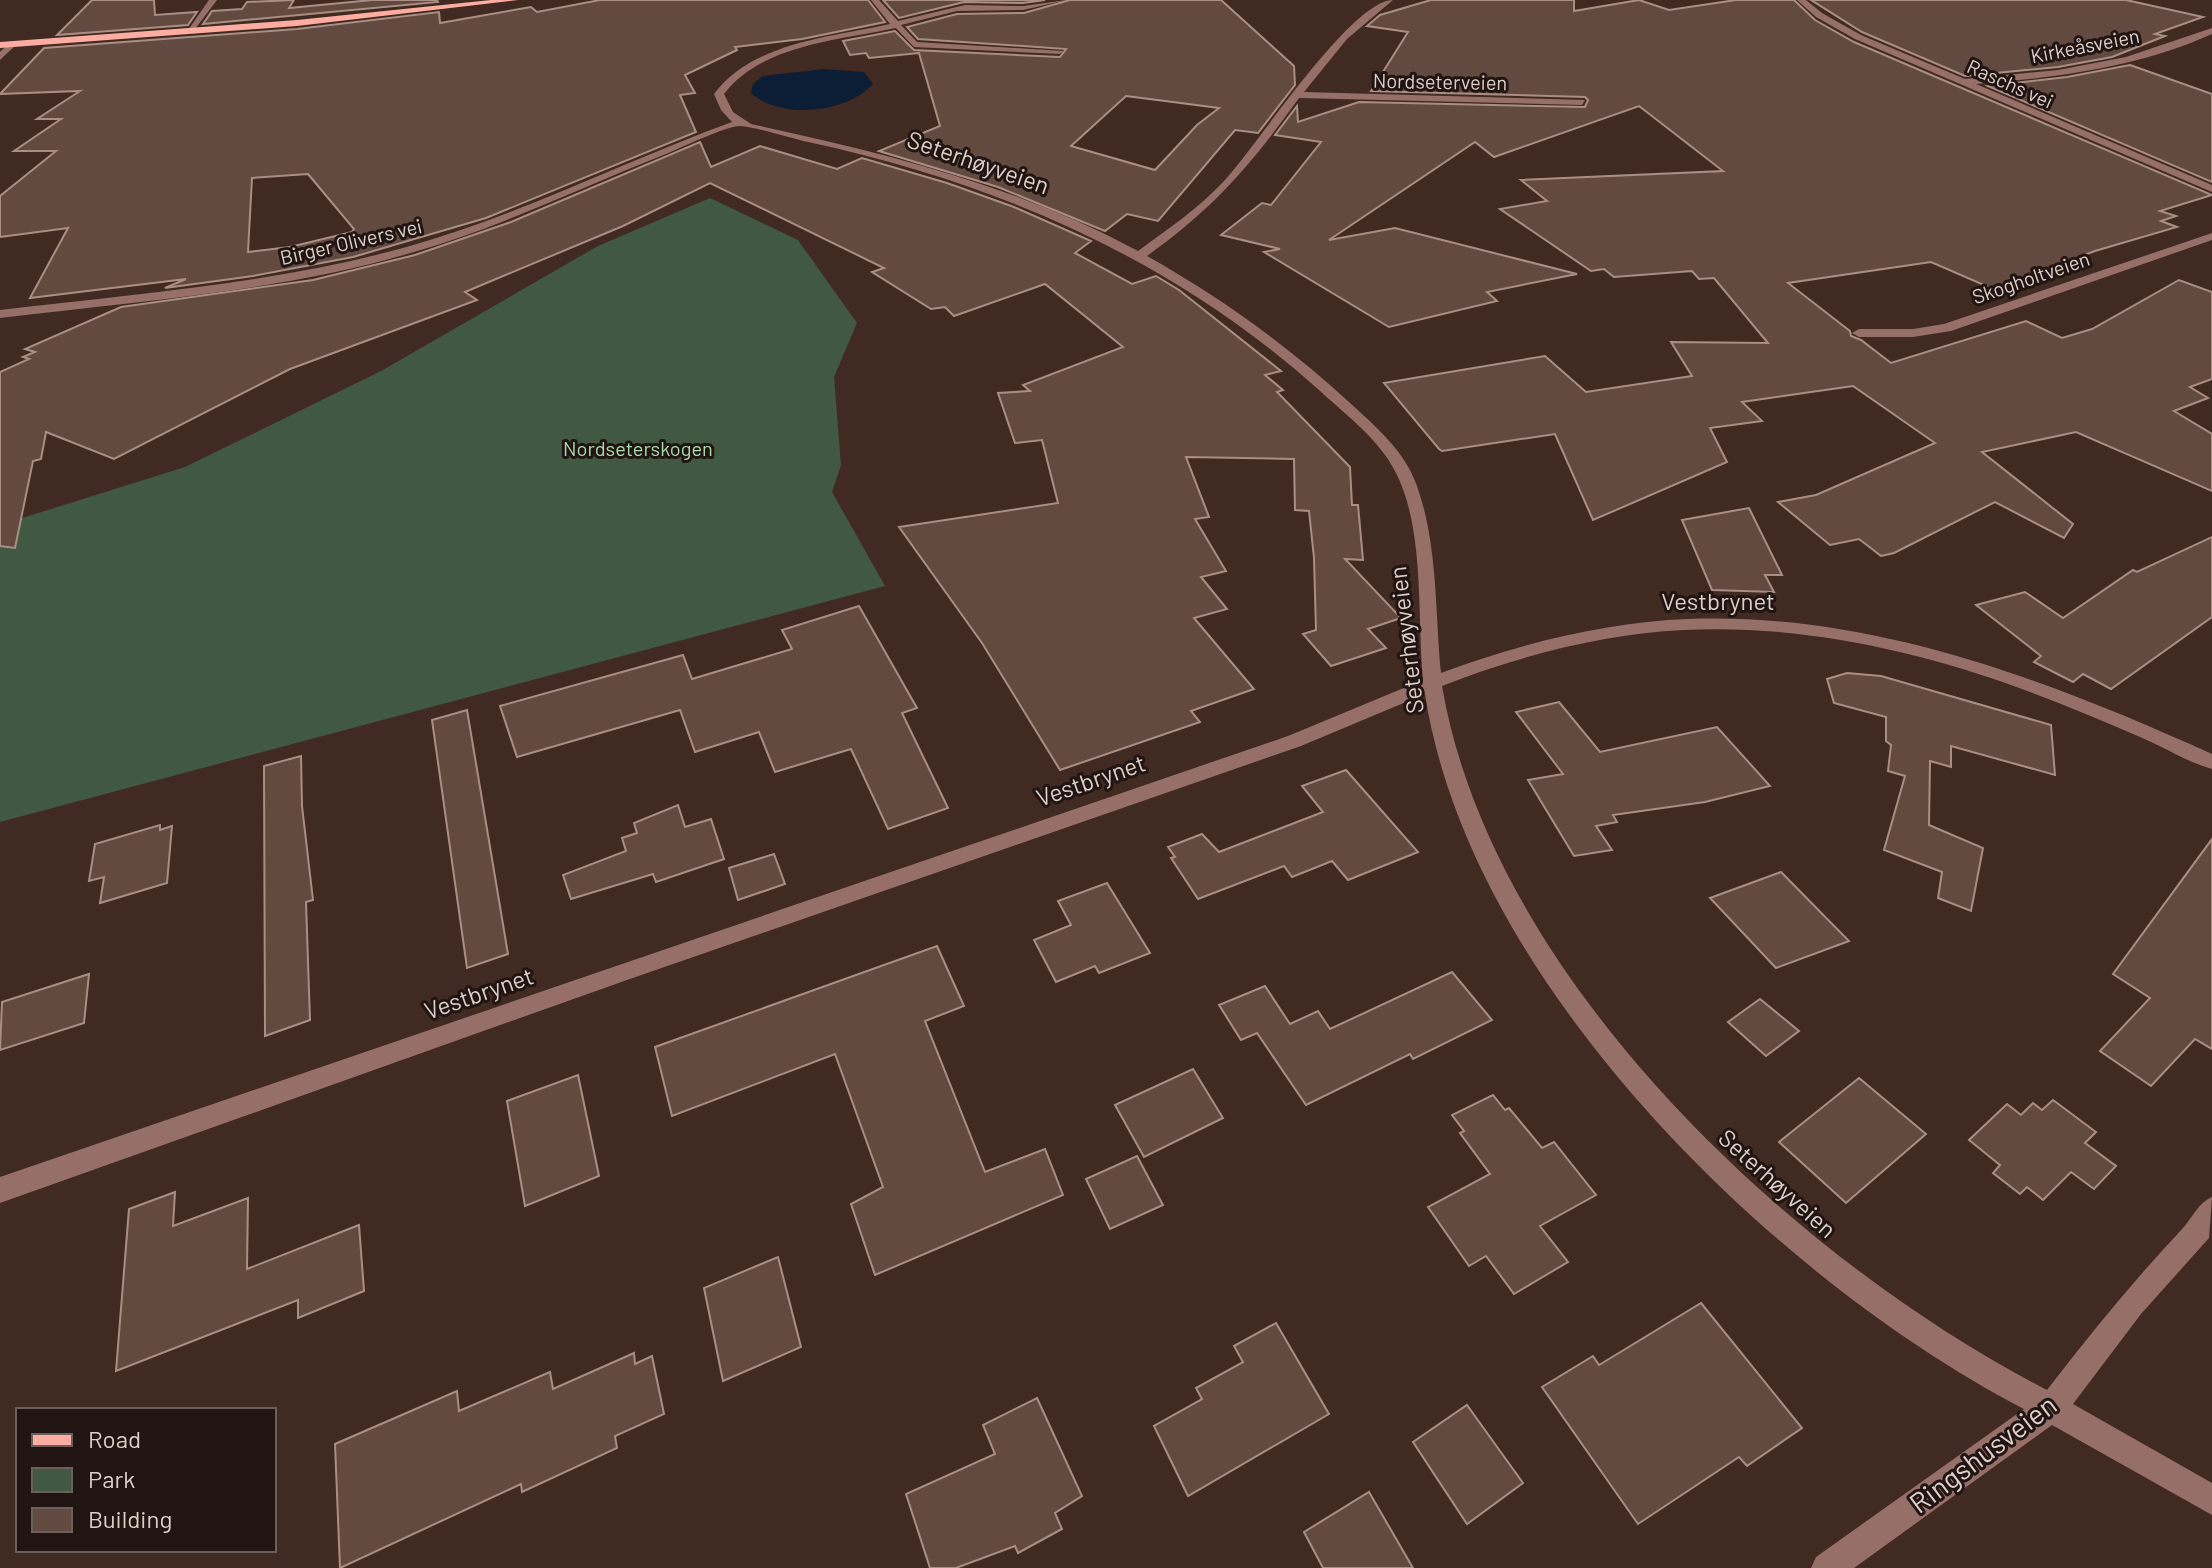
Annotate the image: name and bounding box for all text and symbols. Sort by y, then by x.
street label: Kirkeåsveien [2028,23,2141,67]
street label: Raschs vei [1964,53,2057,113]
street label: Nordseterveien [1373,68,1507,94]
street label: Seterhøyveien [904,124,1053,199]
street label: Birger Olivers vei [277,213,424,269]
street label: Skogholtveien [1969,246,2093,308]
park label: Nordseterskogen [563,436,713,460]
street label: Seterhøyveien [1382,565,1429,715]
street label: Vestbrynet [1661,586,1775,615]
street label: Vestbrynet [1032,747,1149,812]
street label: Vestbrynet [420,960,537,1025]
street label: Seterhøyveien [1713,1123,1843,1243]
street label: Ringshusveien [1902,1387,2063,1520]
legend [16,1408,276,1552]
text: Road [88,1424,141,1453]
text: Park [88,1464,135,1493]
text: Building [88,1504,172,1533]

